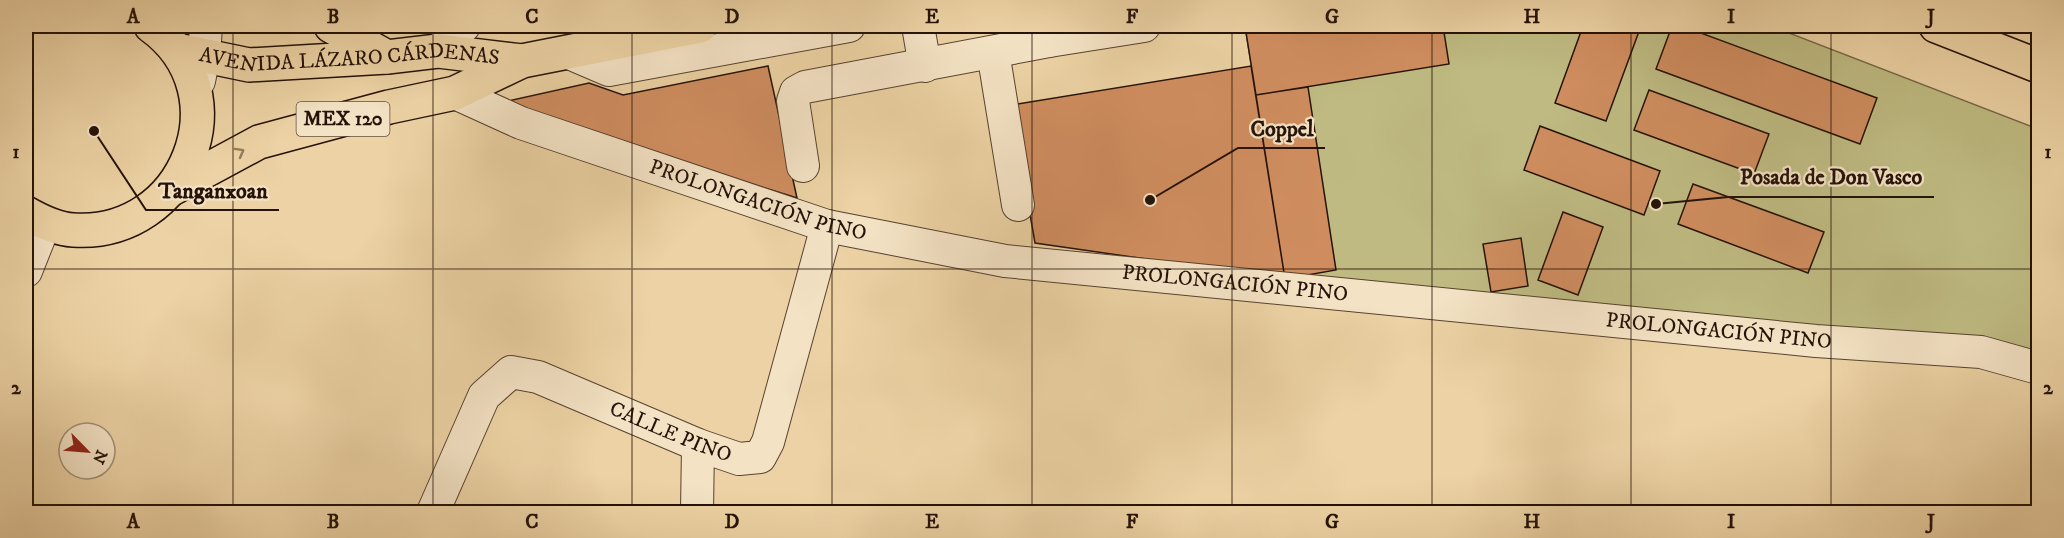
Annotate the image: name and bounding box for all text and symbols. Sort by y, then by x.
text: A [126,5,141,30]
text: B [327,5,339,30]
text: C [525,5,539,30]
text: D [725,5,740,30]
text: E [925,5,939,30]
text: F [1126,5,1139,30]
text: G [1325,5,1339,30]
text: H [1524,5,1541,30]
text: I [1727,5,1735,30]
text: J [1925,5,1935,30]
street label: AVENIDA LÁZARO CÁRDENAS [197,37,501,79]
road number: MEX 120 [296,102,389,136]
callout: Coppel [1238,108,1325,148]
text: Coppel [1250,116,1314,143]
text: 1 [12,140,20,165]
text: 1 [2044,140,2052,165]
one-way arrow [234,148,244,159]
street label: PROLONGACIÓN PINO [646,154,869,246]
callout: Posada de Don Vasco [1728,157,1934,197]
text: Posada de Don Vasco [1740,164,1922,191]
callout: Tanganxoan [146,170,279,210]
text: Tanganxoan [157,178,268,205]
street label: PROLONGACIÓN PINO [1121,260,1349,308]
street label: PROLONGACIÓN PINO [1605,307,1833,355]
text: 2 [11,376,22,401]
text: 2 [2043,376,2054,401]
street label: CALLE PINO [605,396,735,469]
north arrow [57,421,117,481]
text: N [88,447,112,467]
text: A [126,510,141,535]
text: B [327,510,339,535]
text: C [525,510,539,535]
text: D [725,510,740,535]
text: E [925,510,939,535]
text: F [1126,510,1139,535]
text: G [1325,510,1339,535]
text: H [1524,510,1541,535]
text: I [1727,510,1735,535]
text: J [1925,510,1935,535]

